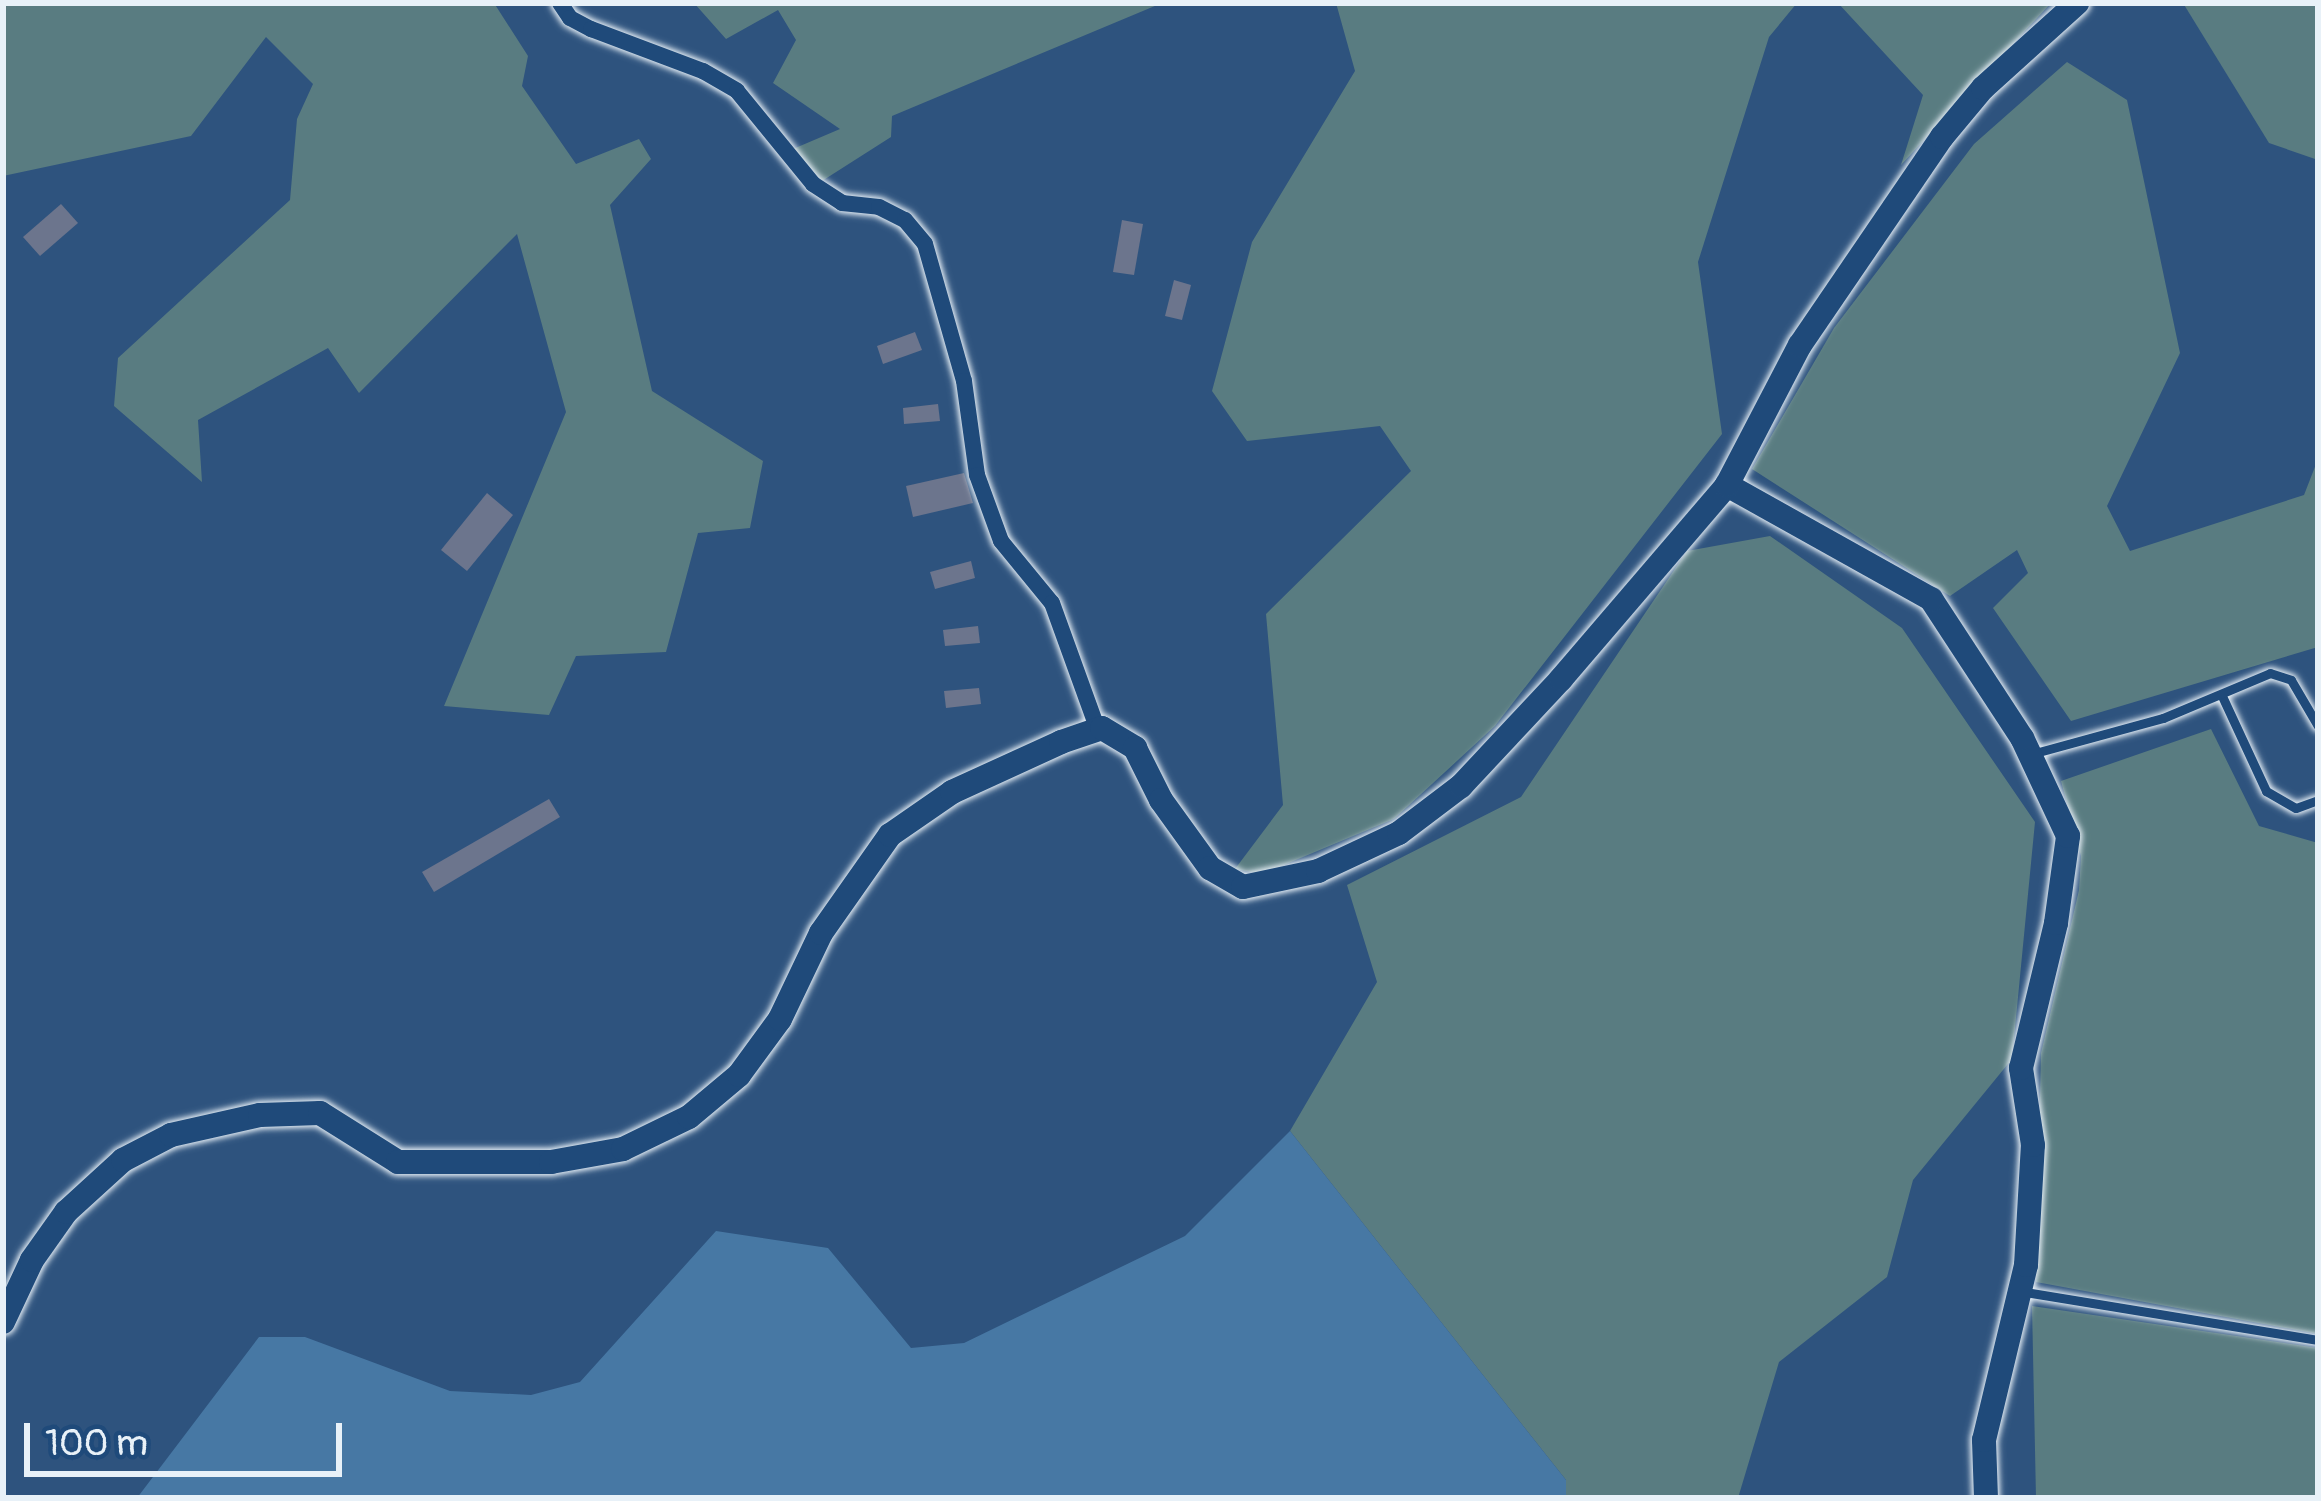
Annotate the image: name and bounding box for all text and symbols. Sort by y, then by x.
scale bar [30,1399,348,1473]
text: 100 m [45,1421,148,1466]

